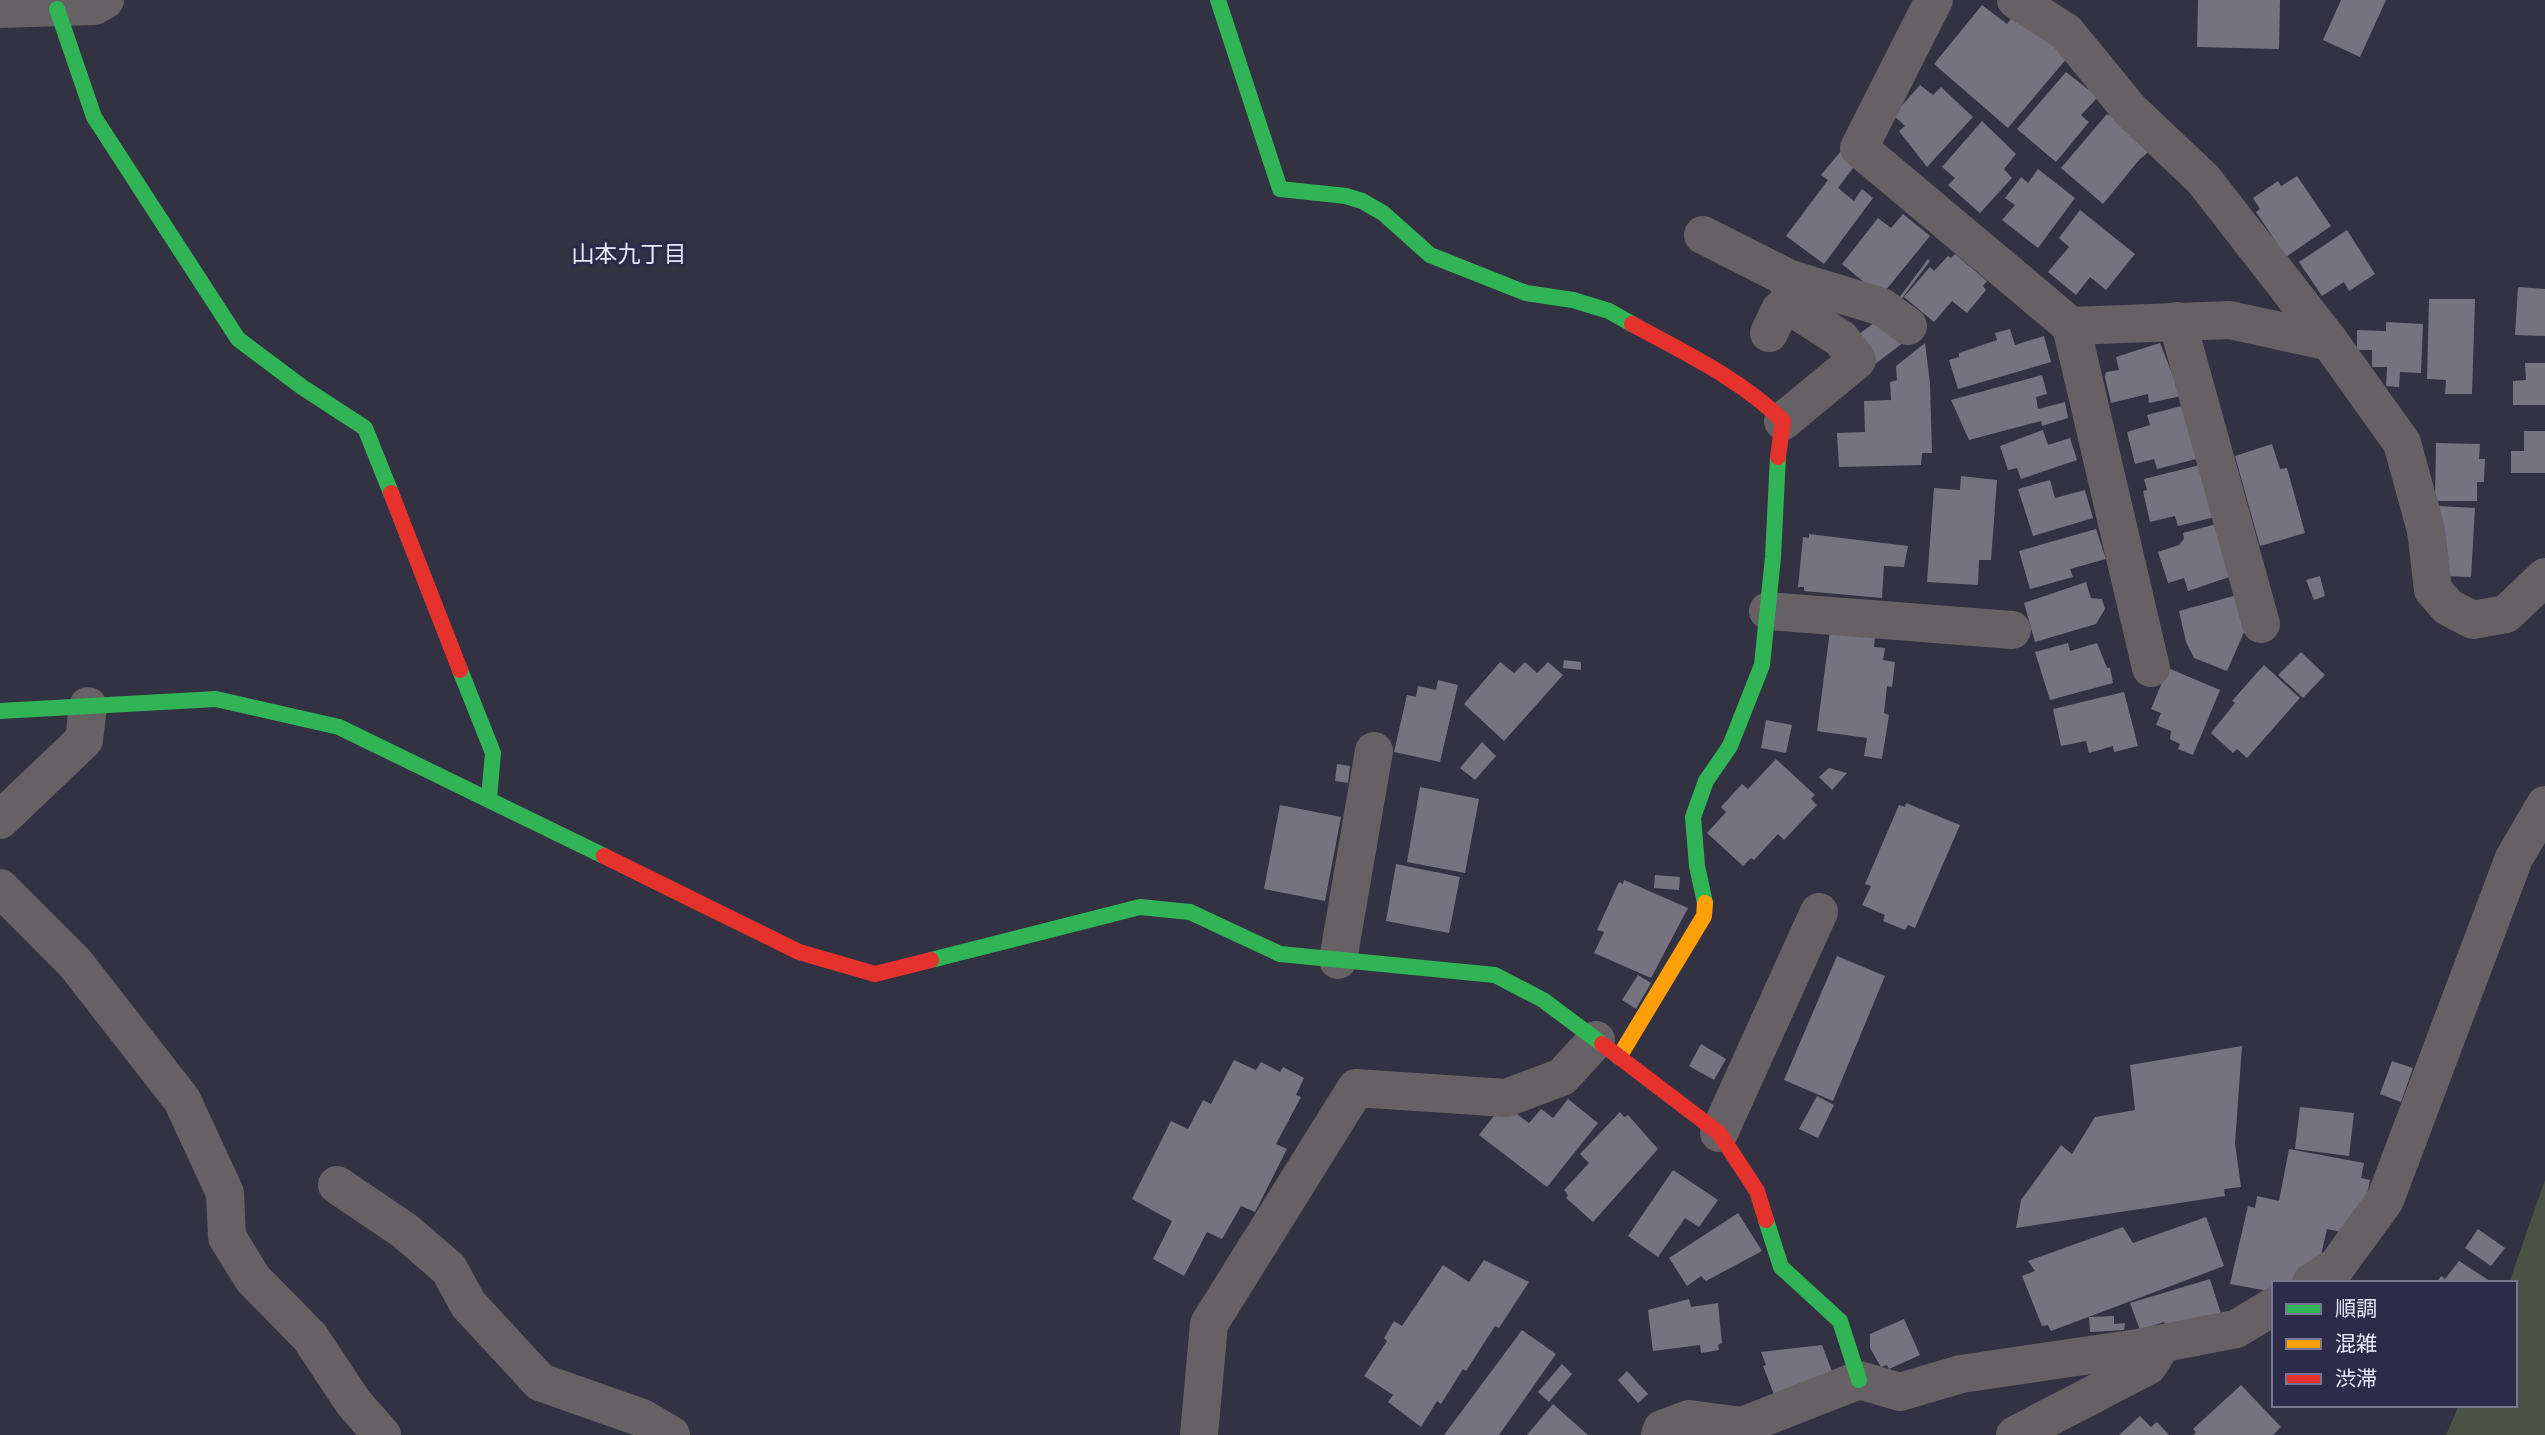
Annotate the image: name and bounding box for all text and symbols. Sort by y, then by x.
district label: 山本九丁目 [572,240,687,268]
legend [2272,1281,2517,1407]
text: 順調 [2335,1296,2377,1321]
text: 混雑 [2335,1331,2377,1356]
text: 渋滞 [2335,1366,2377,1391]

